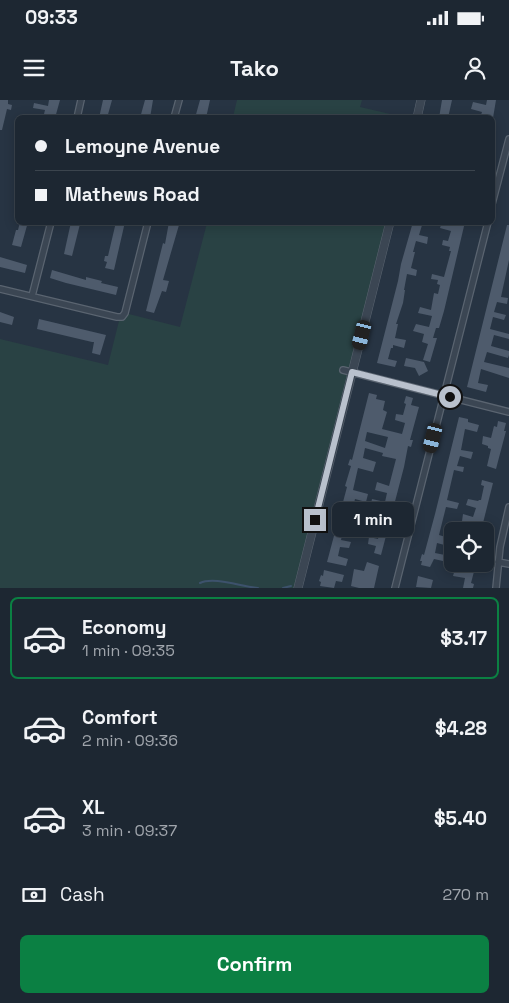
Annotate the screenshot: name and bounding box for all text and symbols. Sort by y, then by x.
text: 09:33 [25,5,78,30]
icon: menu [20,54,48,82]
text: Tako [230,54,279,82]
icon: person [461,54,489,82]
text: Lemoyne Avenue [65,134,220,159]
text: Mathews Road [65,182,200,207]
car [351,319,372,351]
route start [439,386,461,408]
car [422,422,443,454]
callout: 1 min [332,502,415,538]
route end [304,509,326,531]
text: 1 min [353,509,393,530]
map controls [444,522,494,572]
button: locate [444,522,494,572]
text: Economy [82,615,166,640]
icon: car [22,616,67,661]
text: $3.17 [440,626,487,651]
text: 1 min · 09:35 [82,640,175,661]
text: Comfort [82,705,158,730]
icon: car [22,706,67,751]
text: $4.28 [435,716,487,741]
text: 2 min · 09:36 [82,730,178,751]
text: XL [82,795,105,820]
icon: car [22,796,67,841]
text: $5.40 [434,806,487,831]
text: 3 min · 09:37 [82,820,177,841]
icon: cash [20,881,48,909]
text: Cash [60,882,105,907]
text: 270 m [442,884,489,905]
button: Confirm [20,935,489,993]

